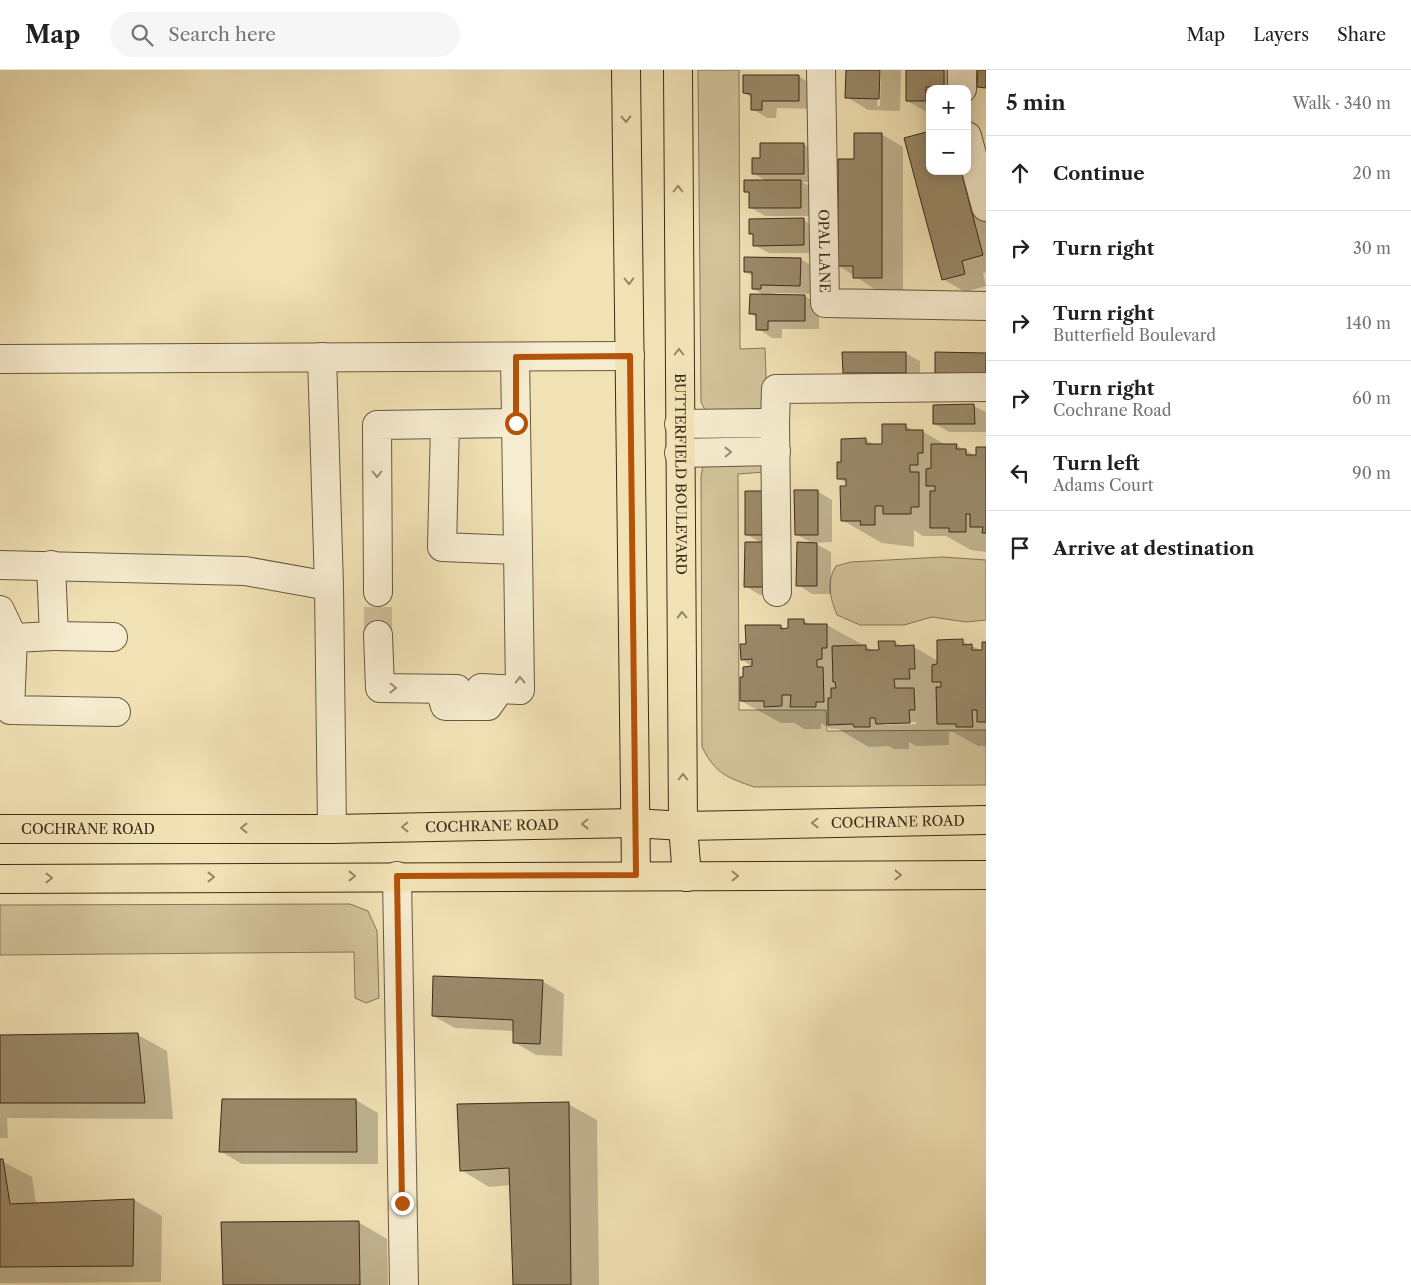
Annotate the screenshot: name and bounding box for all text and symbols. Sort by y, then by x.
search box [110,12,460,57]
text: Map [25,20,80,49]
icon: search [128,21,156,49]
text: Search here [168,23,276,46]
text: Map [1187,24,1225,46]
text: Layers [1253,24,1309,46]
text: Share [1337,24,1386,46]
map controls [926,85,971,175]
button: + [926,85,971,130]
text: 5 min [1006,90,1066,115]
text: Walk · 340 m [1292,93,1391,113]
one-way arrow [621,115,631,123]
button: − [926,130,971,175]
icon: ahead [1006,159,1034,187]
text: Continue [1053,162,1145,185]
text: 20 m [1352,163,1391,183]
one-way arrow [673,185,683,193]
street label: OPAL LANE [814,209,834,293]
icon: right [1006,234,1034,262]
text: Turn right [1053,237,1154,260]
text: 30 m [1353,238,1391,258]
one-way arrow [624,278,634,285]
text: Turn right [1053,302,1154,325]
icon: right [1006,309,1034,337]
text: 140 m [1346,313,1391,333]
text: Butterfield Boulevard [1053,325,1216,345]
one-way arrow [674,348,684,356]
street label: BUTTERFIELD BOULEVARD [671,373,690,575]
text: Turn right [1053,377,1154,400]
icon: right [1006,384,1034,412]
text: 60 m [1352,388,1391,408]
text: Cochrane Road [1053,400,1171,420]
route start [505,412,528,435]
one-way arrow [724,447,732,457]
text: Turn left [1053,452,1140,475]
icon: left [1006,459,1034,487]
text: 90 m [1352,463,1391,483]
one-way arrow [372,470,382,478]
text: Adams Court [1053,475,1153,495]
icon: arrive [1006,534,1034,562]
text: Arrive at destination [1053,537,1254,560]
one-way arrow [677,610,687,618]
one-way arrow [514,676,525,684]
one-way arrow [390,683,397,693]
one-way arrow [678,773,688,780]
street label: COCHRANE ROAD [831,811,965,832]
street label: COCHRANE ROAD [425,815,559,836]
one-way arrow [811,818,818,828]
one-way arrow [581,819,588,829]
street label: COCHRANE ROAD [21,820,155,838]
one-way arrow [401,822,409,833]
one-way arrow [240,823,248,833]
one-way arrow [894,870,902,880]
one-way arrow [348,871,356,881]
one-way arrow [732,871,740,881]
one-way arrow [208,872,215,882]
one-way arrow [45,873,53,883]
route end [391,1192,414,1215]

